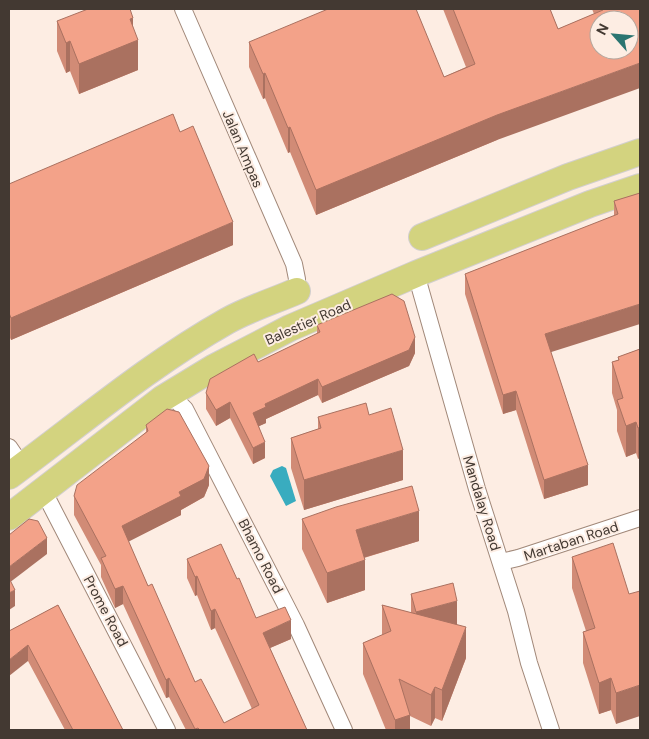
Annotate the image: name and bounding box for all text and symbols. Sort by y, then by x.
north arrow [589,10,639,60]
text: N [592,20,613,38]
street label: Jalan Ampas [219,108,267,190]
street label: Balestier Road [262,295,354,349]
street label: Mandalay Road [459,453,505,553]
street label: Bhamo Road [235,516,287,596]
street label: Martaban Road [521,517,621,565]
street label: Prome Road [80,572,132,650]

